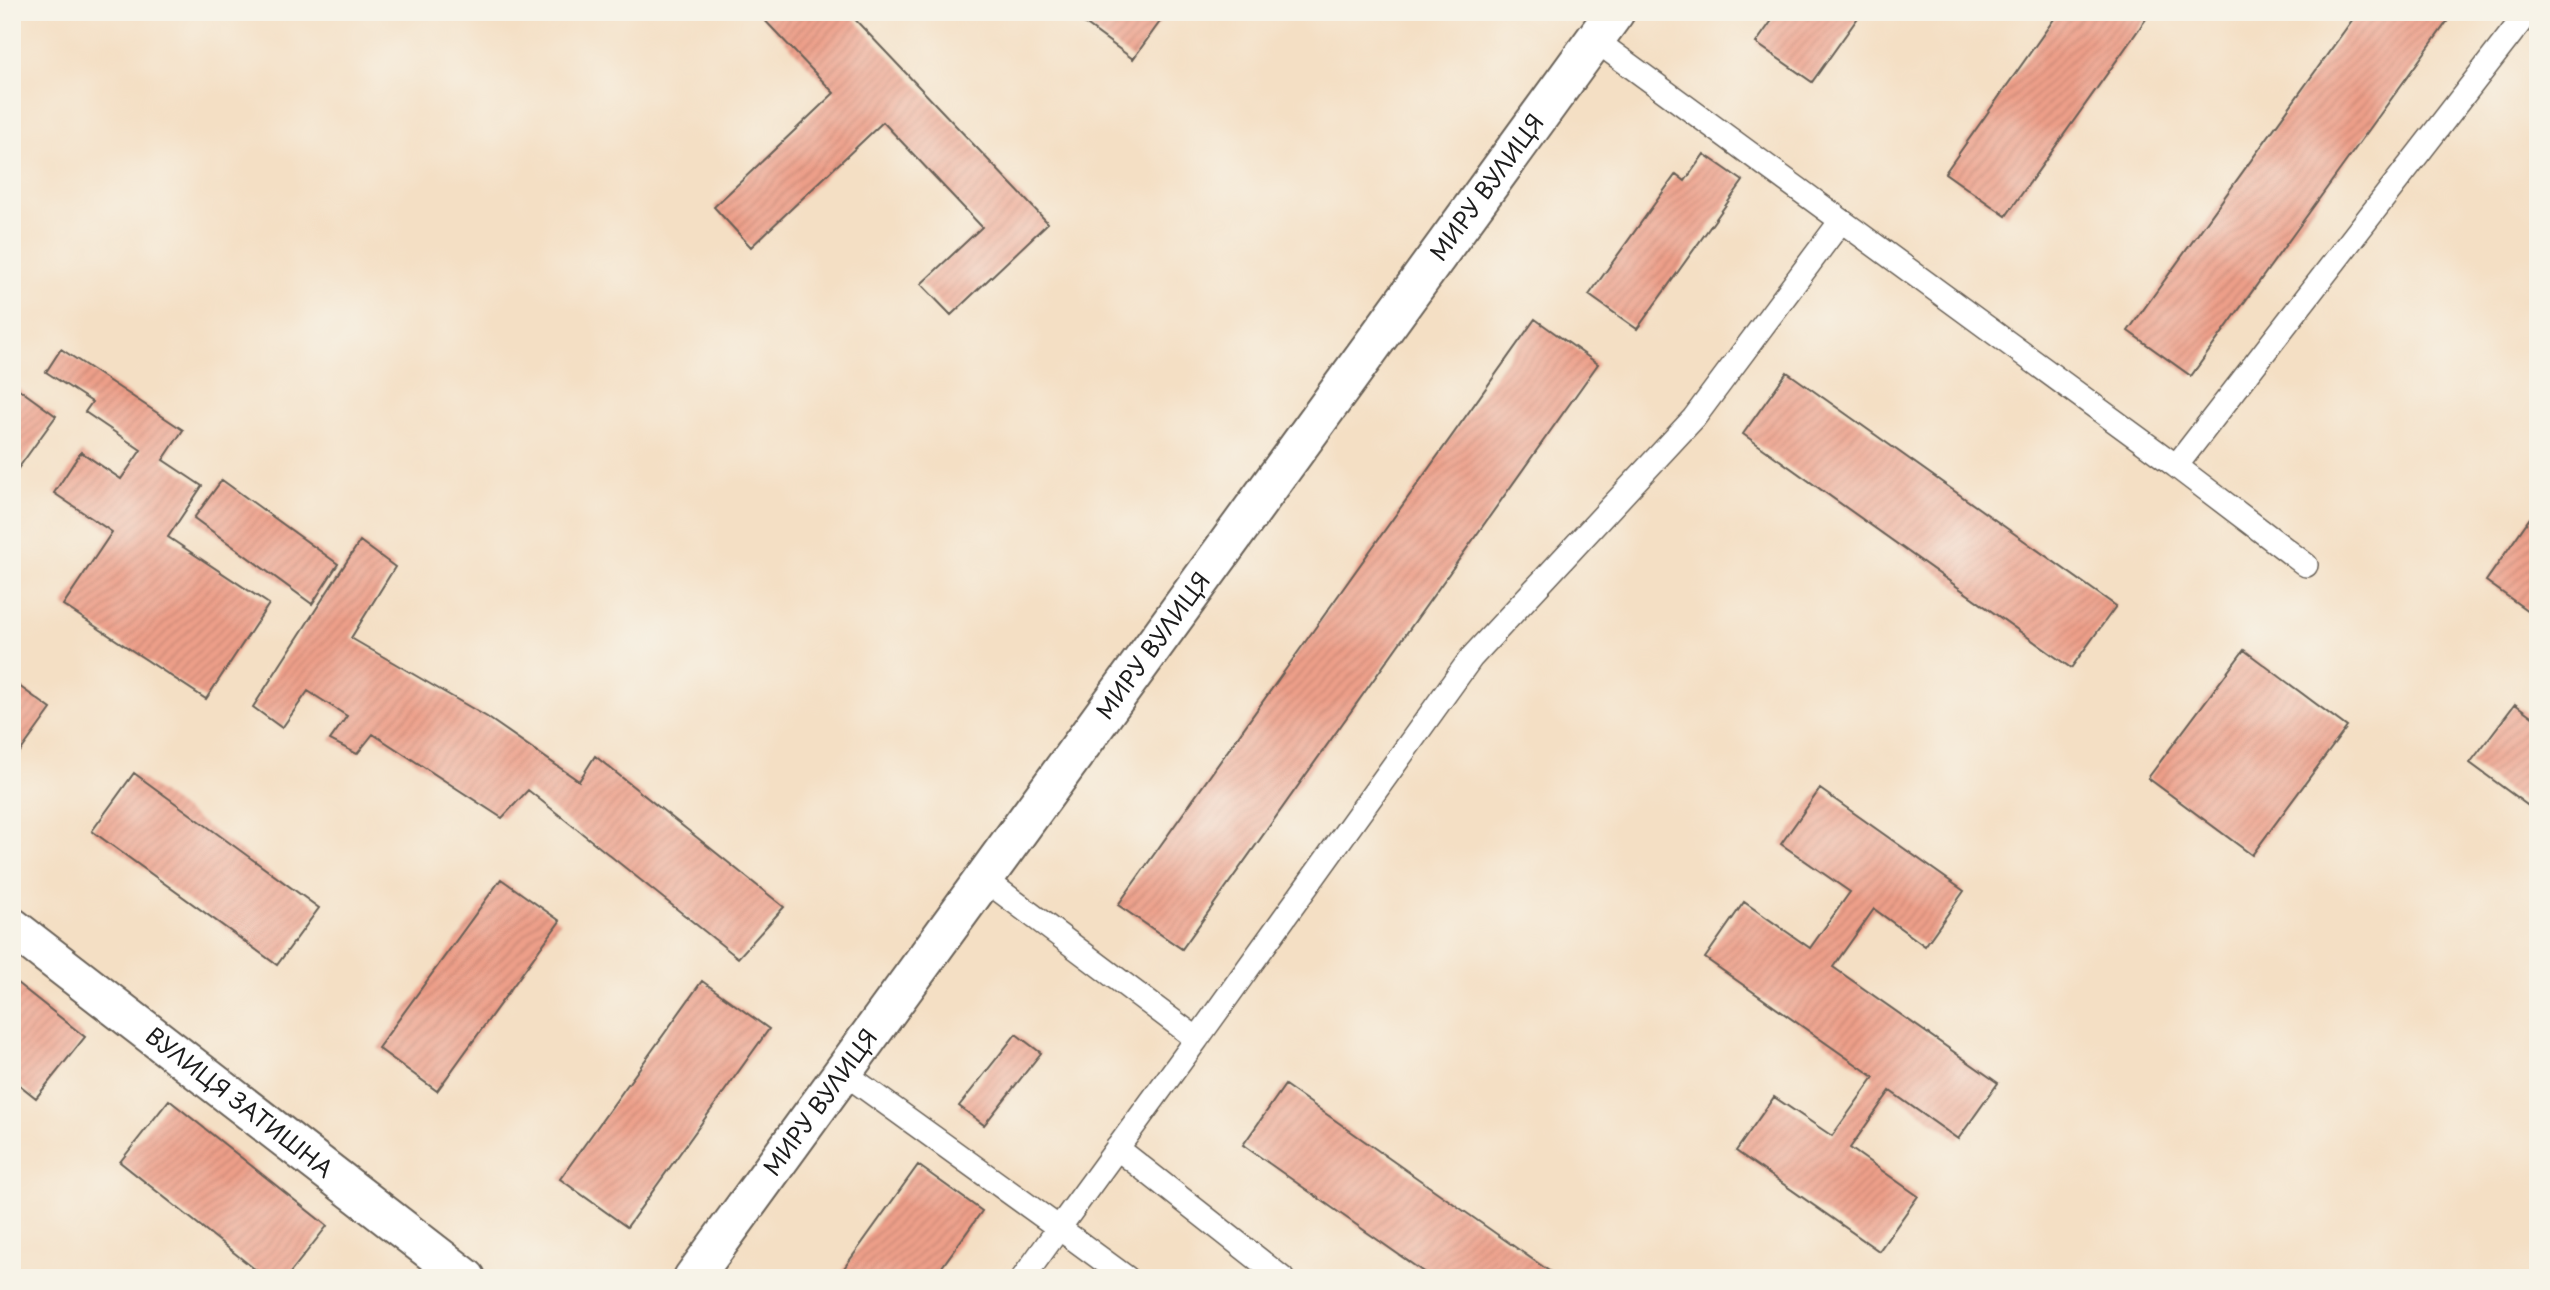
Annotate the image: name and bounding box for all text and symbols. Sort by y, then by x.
street label: МИРУ ВУЛИЦЯ [1420,106,1551,268]
street label: МИРУ ВУЛИЦЯ [1087,564,1218,726]
street label: ВУЛИЦЯ ЗАТИШНА [139,1018,341,1185]
street label: МИРУ ВУЛИЦЯ [754,1021,885,1183]

